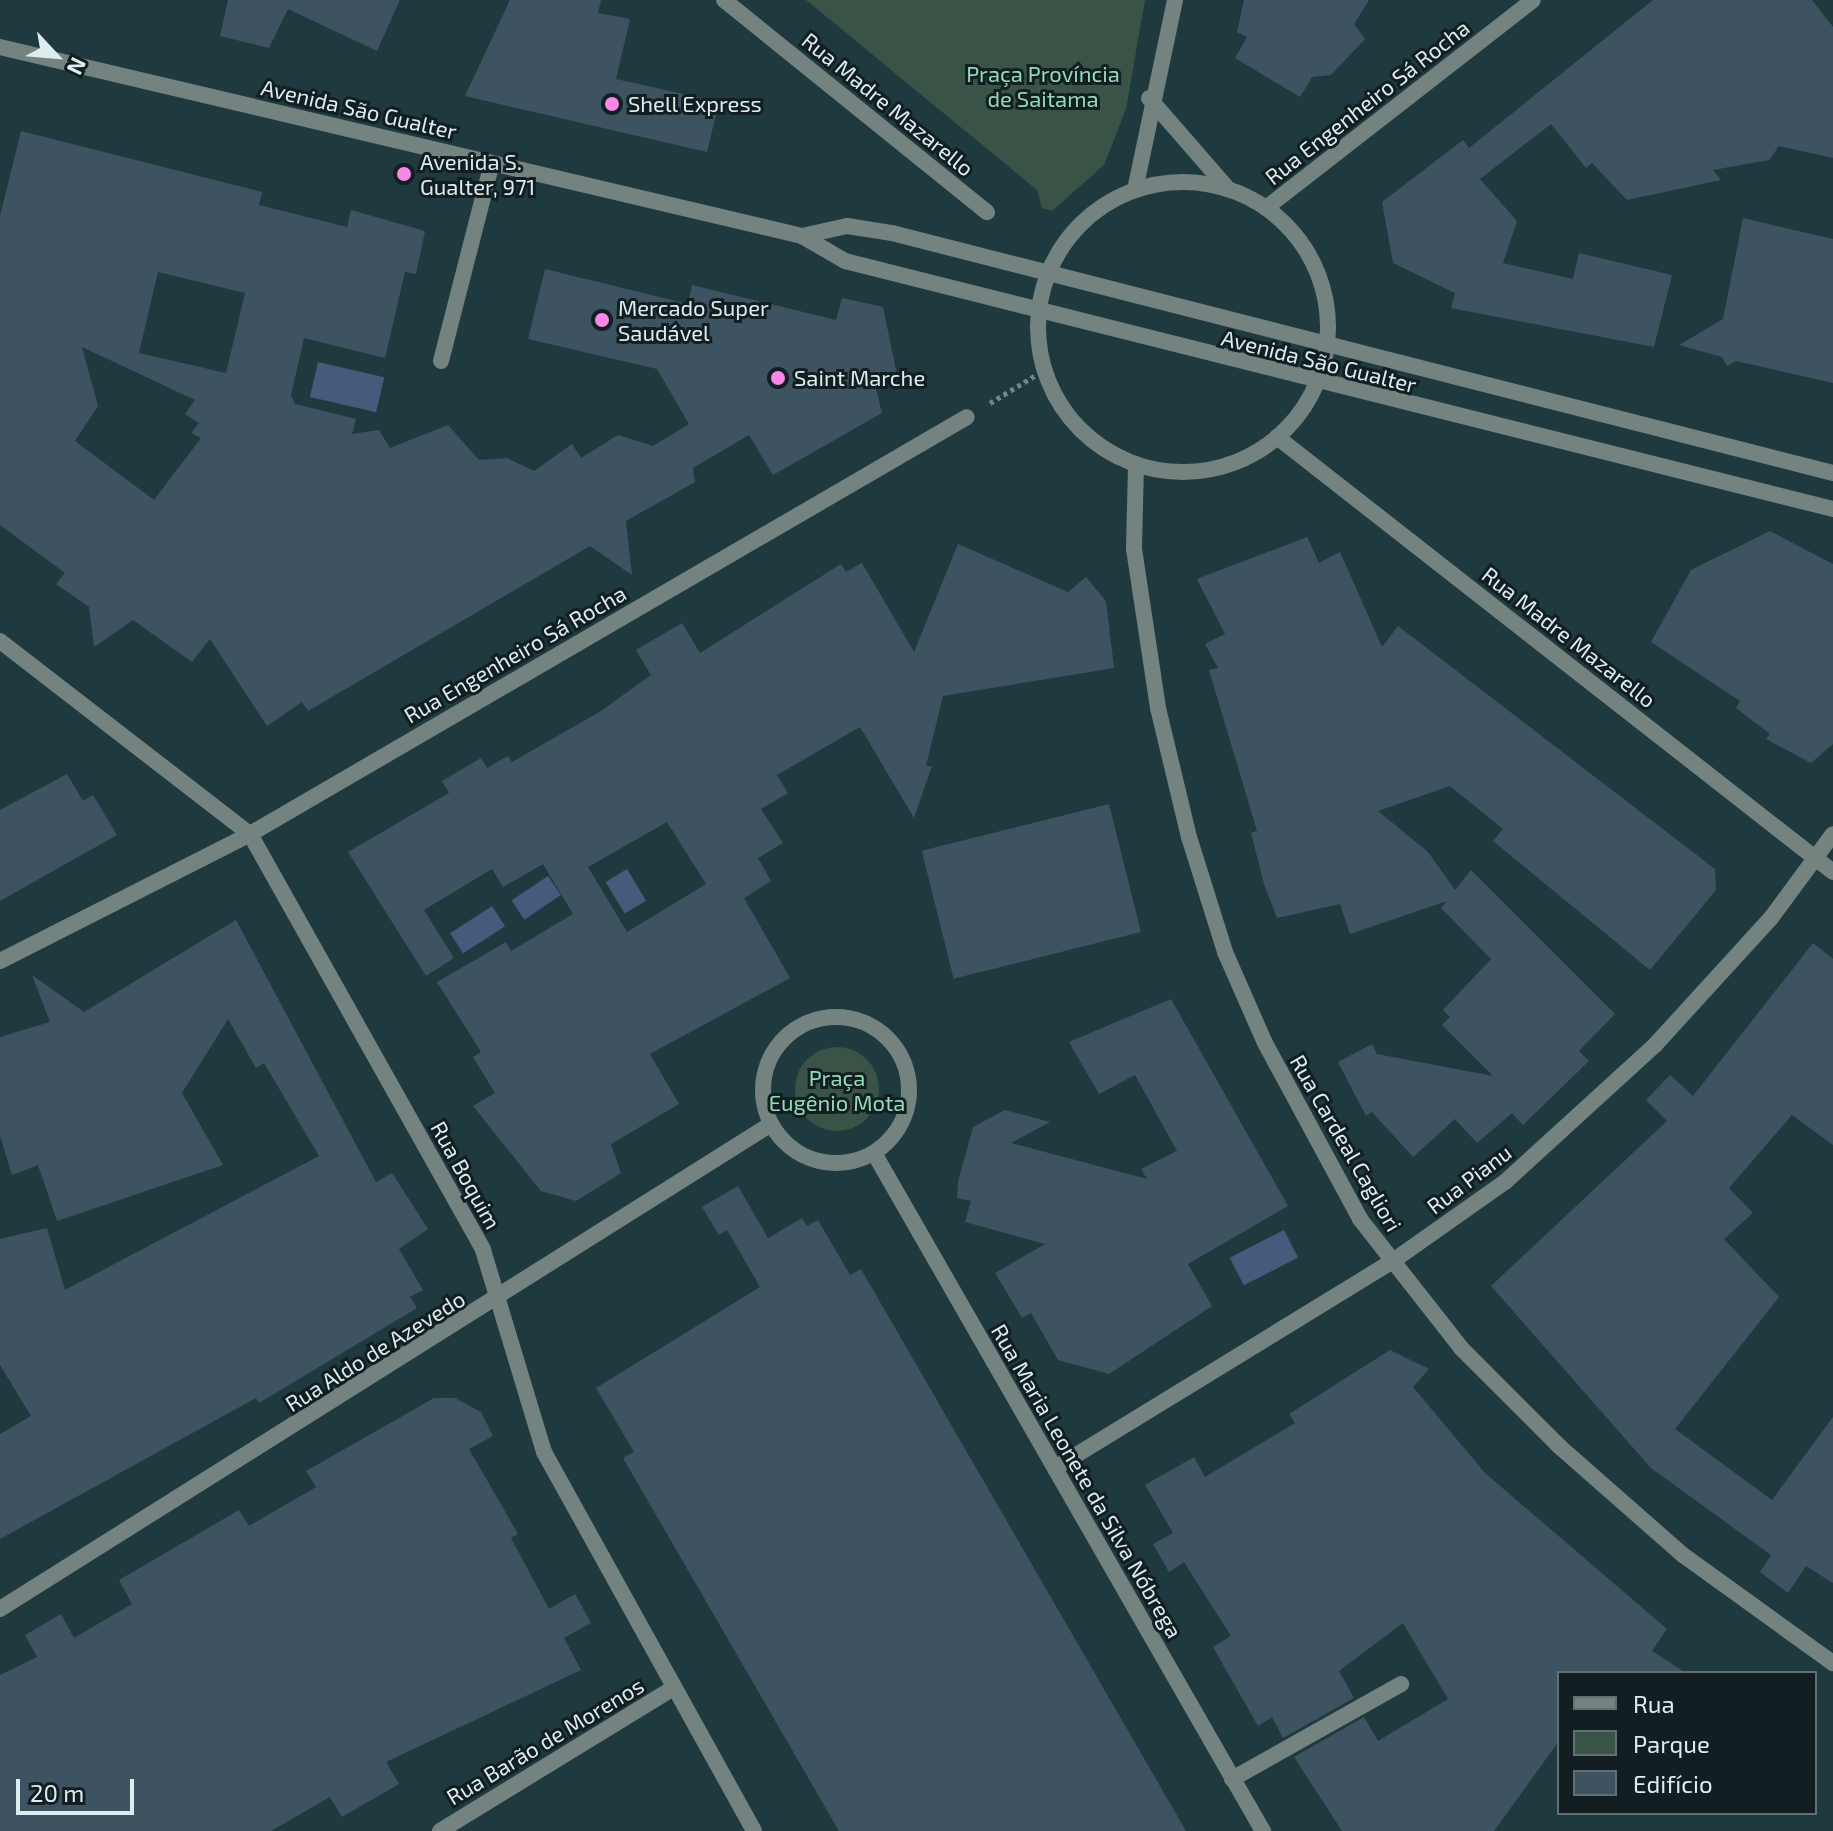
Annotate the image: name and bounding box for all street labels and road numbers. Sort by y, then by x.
street label: Rua Engenheiro Sá Rocha [1260,14,1474,190]
street label: Rua Madre Mazarello [797,27,979,181]
street label: Avenida São Gualter [259,74,459,144]
street label: Avenida São Gualter [1219,324,1419,398]
street label: Rua Madre Mazarello [1477,561,1661,713]
street label: Rua Engenheiro Sá Rocha [399,580,631,728]
street label: Rua Cardeal Cagliori [1285,1050,1407,1236]
street label: Rua Boquim [426,1117,506,1233]
street label: Rua Pianu [1422,1139,1516,1219]
street label: Rua Aldo de Azevedo [280,1285,470,1417]
street label: Rua Maria Leonete da Silva Nóbrega [986,1319,1188,1643]
street label: Rua Barão de Morenos [442,1672,648,1810]

